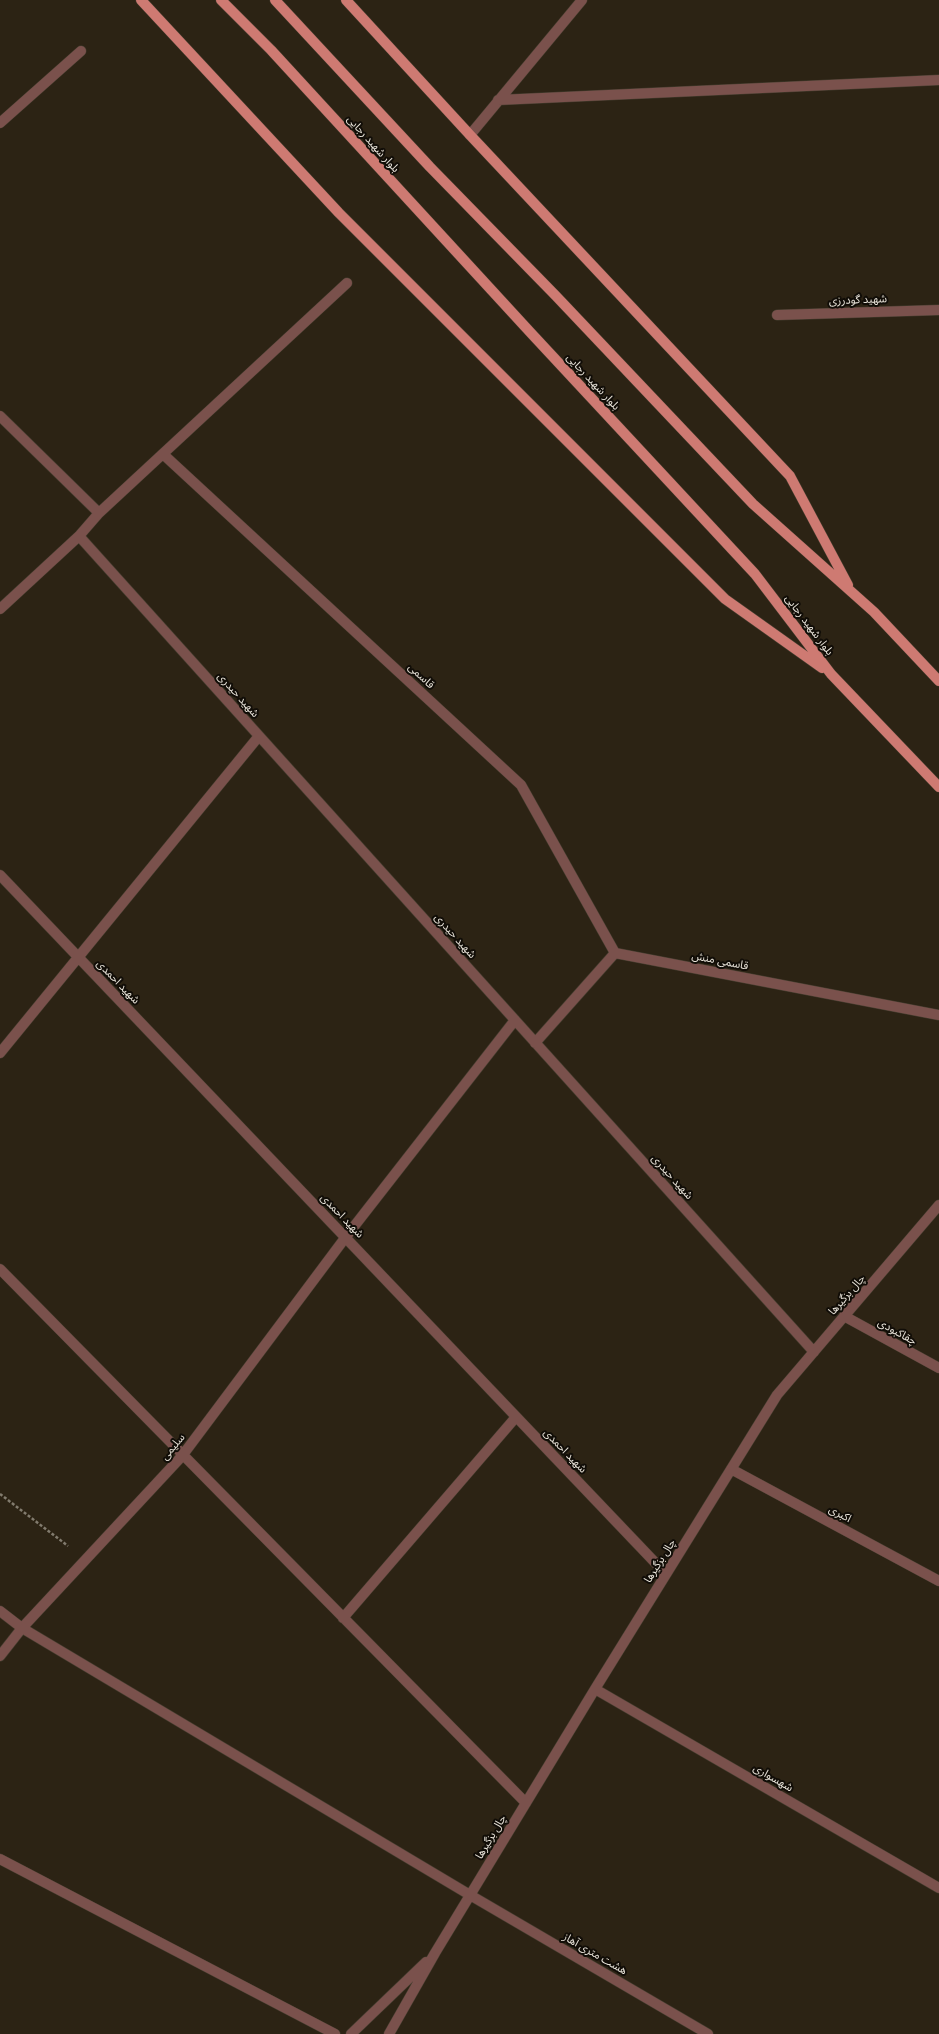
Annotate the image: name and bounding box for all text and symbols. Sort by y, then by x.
street label: بلوار شهید رجایی [344,113,402,175]
street label: شهید گودرزی [829,292,887,308]
street label: بلوار شهید رجایی [563,351,623,413]
street label: بلوار شهید رجایی [782,592,836,658]
street label: قاسمی [405,661,437,691]
street label: شهید حیدری [214,670,262,720]
street label: شهید حیدری [431,911,479,961]
street label: قاسمی منش [691,949,749,973]
street label: شهید احمدی [94,957,142,1007]
street label: شهید حیدری [648,1152,696,1202]
street label: شهید احمدی [318,1191,366,1241]
street label: چال بزگیرها [826,1272,868,1318]
street label: چقاکبودی [875,1316,919,1348]
street label: شهید احمدی [541,1426,589,1476]
street label: سلیمی [158,1431,188,1463]
street label: اکبری [826,1503,854,1525]
street label: چال بزگیرها [641,1537,679,1585]
street label: شهسواری [751,1761,795,1795]
street label: چال بزگیرها [473,1813,509,1861]
street label: هشت متری آهاز [561,1930,629,1978]

